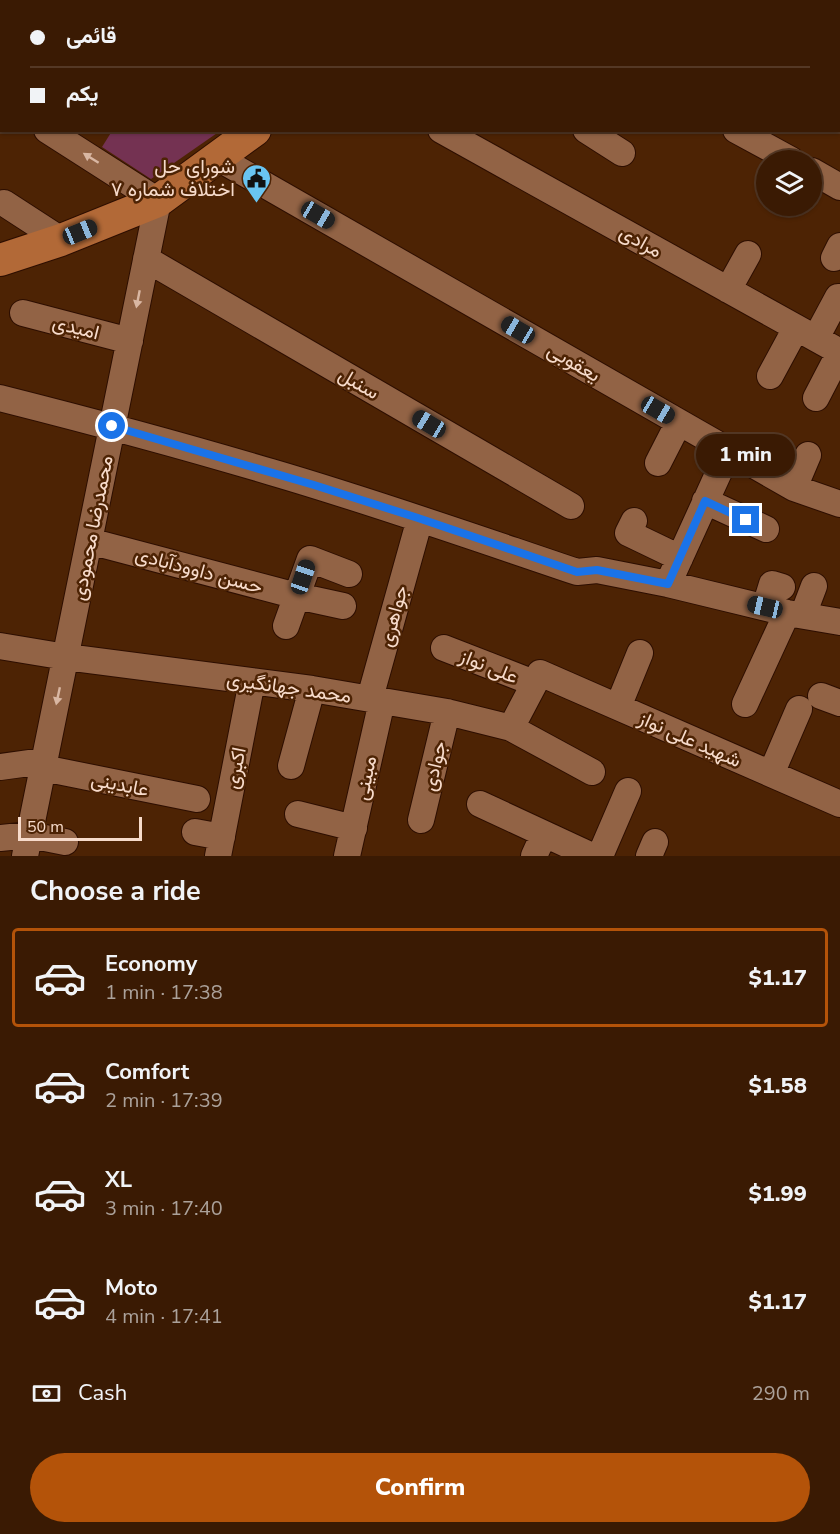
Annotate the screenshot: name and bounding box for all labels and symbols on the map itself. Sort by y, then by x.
one-way arrow [83,153,99,164]
place label: شورای حل اختلاف شماره ۷ [111,153,235,203]
public building icon: شورای حل اختلاف شماره ۷ [240,162,272,204]
car [298,198,338,232]
car [60,217,100,247]
street label: مرادی [614,219,667,264]
one-way arrow [133,290,142,309]
street label: امیدی [50,309,102,346]
car [498,313,538,347]
street label: یعقوبی [542,336,605,388]
street label: سنبل [333,361,384,406]
car [638,393,678,427]
car [409,407,449,441]
route start [98,412,125,439]
callout: 1 min [696,433,795,475]
street label: محمدرضا محمودی [65,453,120,603]
route end [732,506,759,533]
street label: حسن داوودآبادی [132,541,266,600]
car [289,557,317,597]
street label: جواهری [372,582,415,650]
car [745,594,785,620]
street label: علی نواز [455,642,522,690]
street label: محمد جهانگیری [225,665,353,710]
one-way arrow [52,687,62,705]
street label: شهید علی نواز [633,704,745,774]
street label: جوادی [416,738,453,794]
street label: اکبری [218,745,253,791]
street label: مبینی [348,753,383,803]
street label: عابدینی [89,766,151,803]
scale bar [18,814,142,842]

